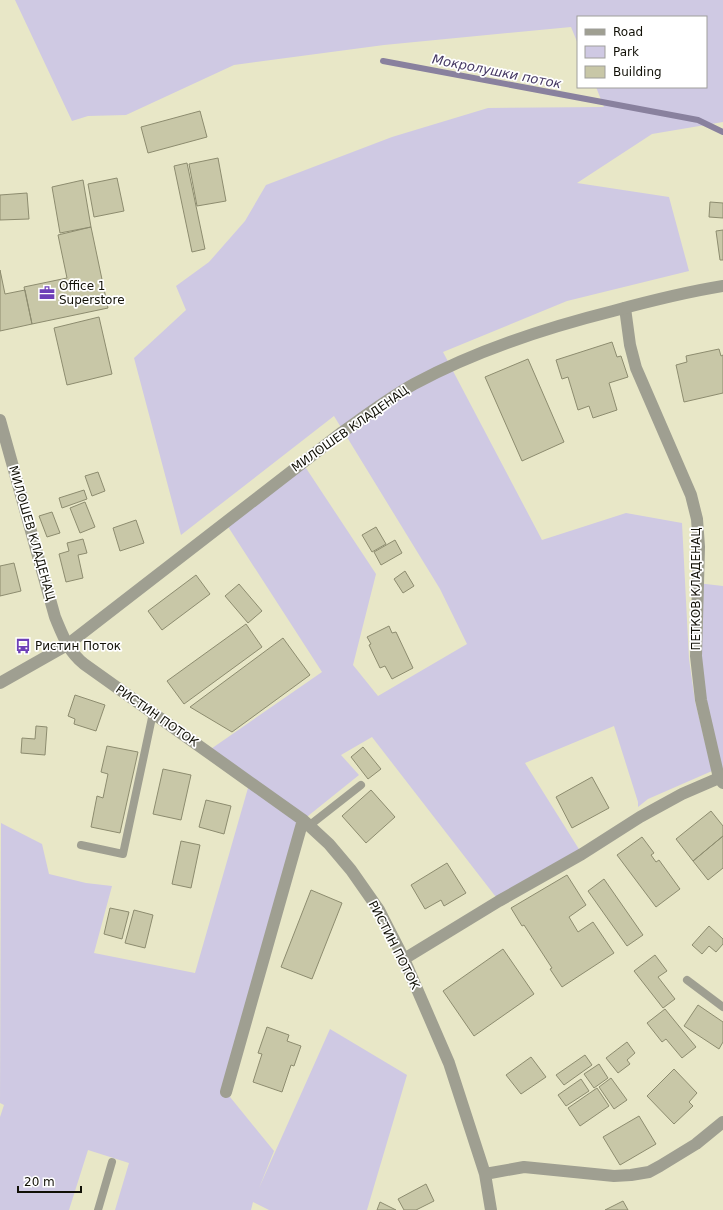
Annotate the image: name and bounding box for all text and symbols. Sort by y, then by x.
legend [577,16,707,88]
text: Road [613,25,643,39]
text: Park [613,45,639,59]
water label: Мокролушки поток [431,52,563,91]
text: Building [613,65,662,79]
place label: Office 1 Superstore [59,279,125,307]
office icon: Office 1 Superstore [38,284,56,302]
street label: МИЛОШЕВ КЛАДЕНАЦ [289,383,411,475]
street label: МИЛОШЕВ КЛАДЕНАЦ [6,464,58,602]
street label: ПЕТКОВ КЛАДЕНАЦ [689,527,703,651]
bus stop icon: Ристин Поток [14,637,32,655]
place label: Ристин Поток [35,639,121,653]
street label: РИСТИН ПОТОК [113,682,201,750]
street label: РИСТИН ПОТОК [366,898,423,992]
scale bar [18,1168,81,1194]
text: 20 m [24,1175,55,1189]

